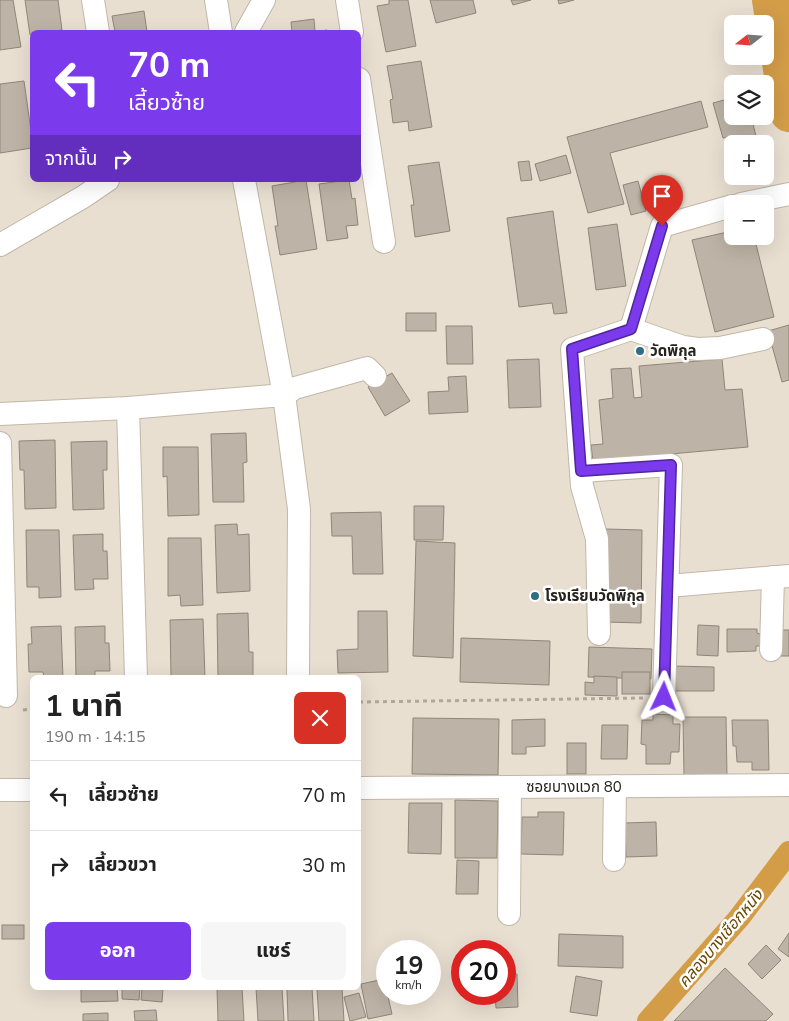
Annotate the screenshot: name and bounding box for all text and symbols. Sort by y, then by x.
north arrow [724,15,774,65]
map controls [724,15,774,245]
text: 70 m [128,42,210,89]
icon: left [45,50,110,115]
button: layers [724,75,774,125]
text: เลี้ยวซ้าย [128,88,205,118]
button: + [724,135,774,185]
icon: right [108,145,136,173]
text: จากนั้น [45,146,98,172]
pin [641,175,683,226]
icon: arrive [648,182,676,210]
button: − [724,195,774,245]
place label: วัดพิกุล [650,341,696,361]
marker: วัดพิกุล [634,345,646,357]
place label: โรงเรียนวัดพิกุล [545,586,645,606]
marker: โรงเรียนวัดพิกุล [529,590,541,602]
position arrow [637,670,689,722]
text: 1 นาที [45,686,123,727]
button: close [294,692,346,744]
text: 190 m · 14:15 [45,726,146,748]
street label: ซอยบางแวก 80 [526,777,622,797]
icon: left [45,782,73,810]
text: เลี้ยวซ้าย [88,782,159,808]
text: 70 m [302,783,346,809]
icon: right [45,852,73,880]
text: เลี้ยวขวา [88,852,157,878]
text: 30 m [302,853,346,879]
water label: คลองบางเชือกหนัง [673,884,769,992]
button: ออก [45,922,191,980]
button: แชร์ [201,922,346,980]
speed limit sign: 20 [451,940,516,1005]
text: 19 [393,949,424,983]
text: km/h [395,977,422,993]

